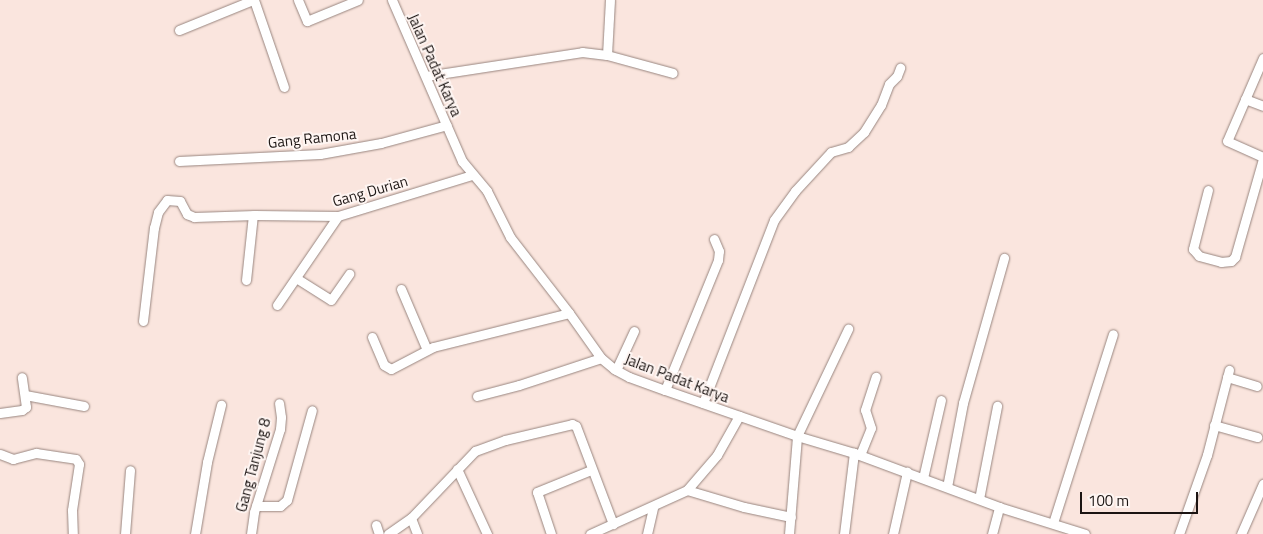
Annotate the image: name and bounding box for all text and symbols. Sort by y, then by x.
street label: Jalan Padat Karya [404,11,466,119]
street label: Gang Ramona [267,124,357,152]
street label: Gang Durian [330,172,410,210]
street label: Jalan Padat Karya [622,350,732,406]
street label: Gang Tanjung 8 [232,416,274,514]
scale bar [1083,482,1200,514]
text: 100 m [1088,489,1129,512]

